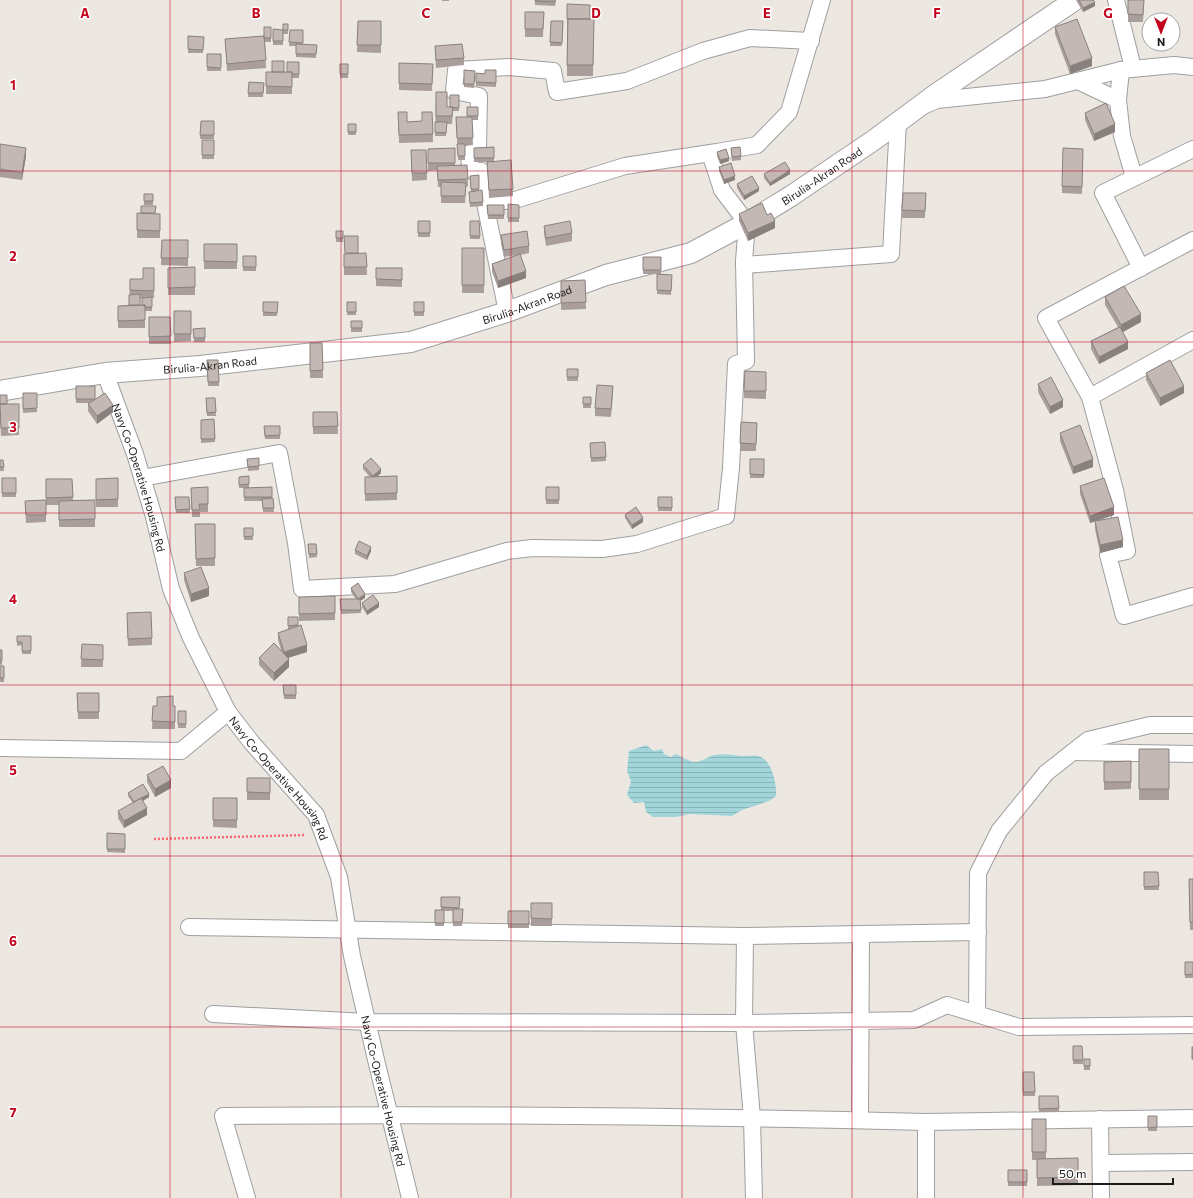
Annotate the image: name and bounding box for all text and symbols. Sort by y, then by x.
text: A [80,5,90,21]
text: B [252,5,261,21]
text: C [422,5,431,21]
text: D [591,5,601,21]
text: E [763,5,771,21]
text: F [933,5,941,21]
text: G [1103,5,1113,21]
north arrow [1141,12,1181,52]
text: N [1157,36,1165,49]
text: 1 [10,77,16,93]
street label: Birulia-Akran Road [779,144,864,207]
text: 2 [9,248,17,264]
street label: Birulia-Akran Road [480,282,573,326]
street label: Birulia-Akran Road [163,353,258,375]
street label: Navy Co-Operative Housing Rd [110,401,168,553]
text: 3 [9,419,17,435]
text: 4 [9,591,17,607]
street label: Navy Co-Operative Housing Rd [227,713,331,842]
text: 5 [9,762,17,778]
text: 6 [9,933,17,949]
street label: Navy Co-Operative Housing Rd [359,1014,408,1168]
text: 7 [9,1104,17,1120]
scale bar [1053,1160,1173,1186]
text: 50 m [1059,1166,1087,1180]

